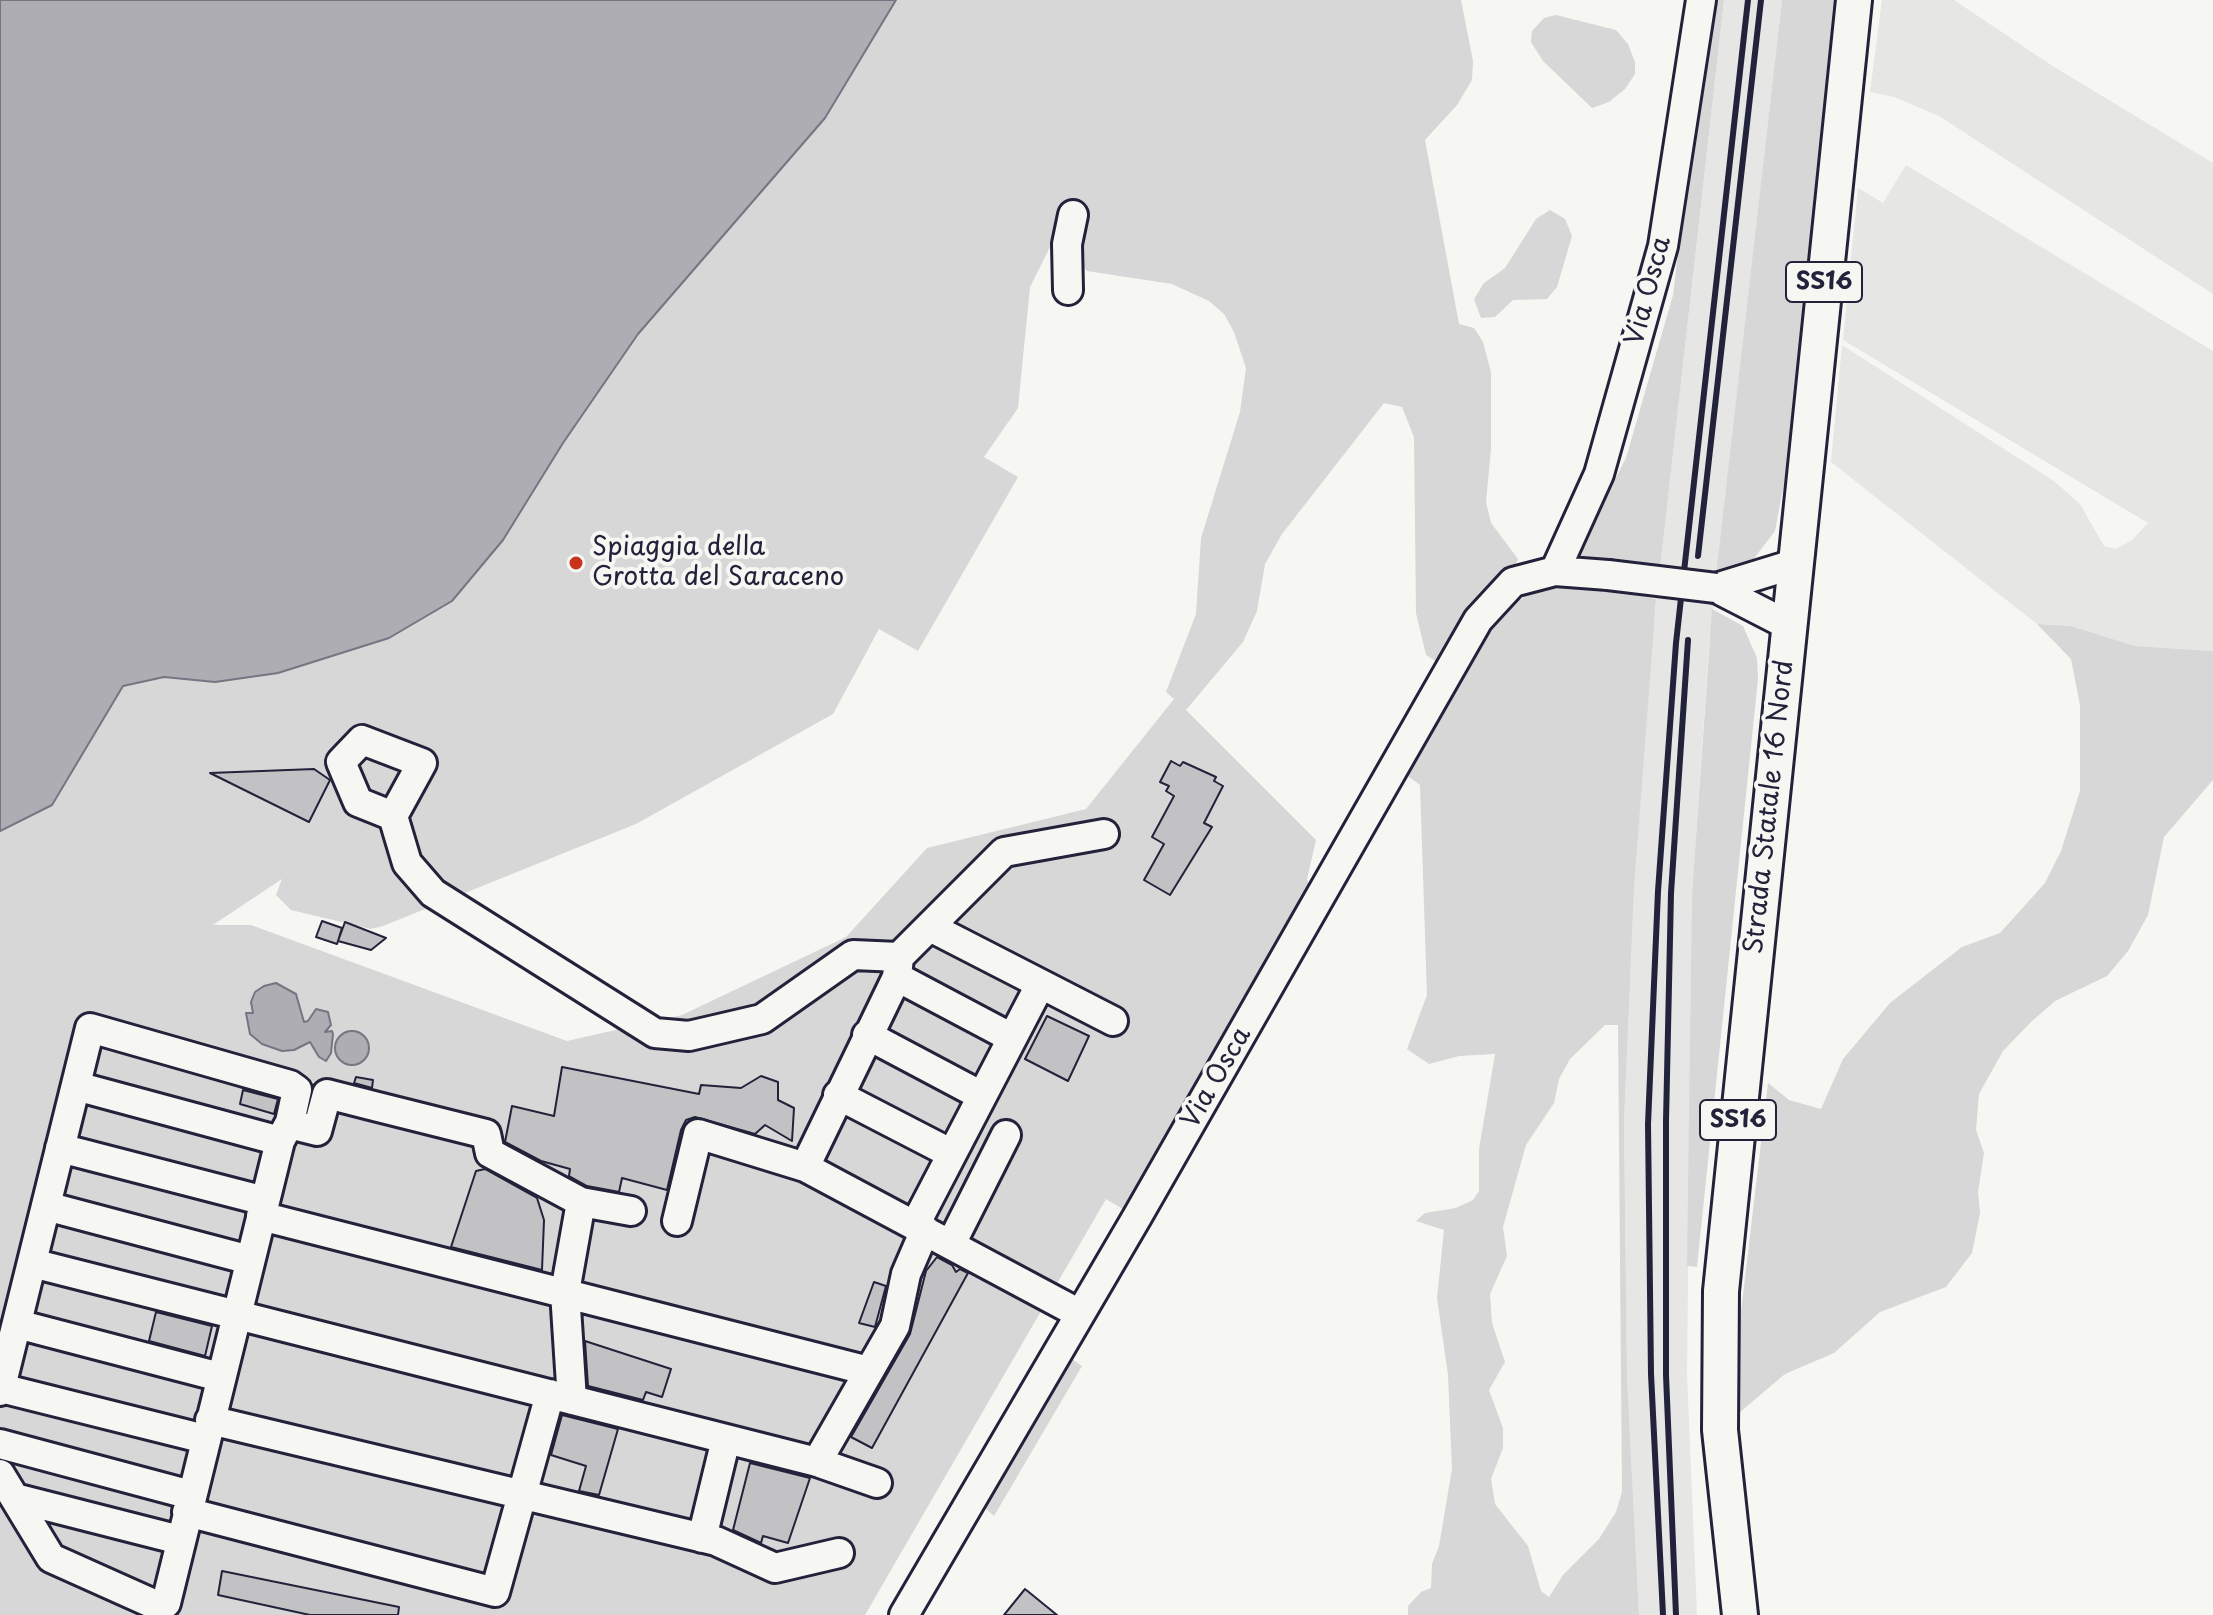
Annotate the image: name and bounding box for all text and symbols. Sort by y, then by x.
street label: Via Osca [1620,233,1678,349]
road number: SS16 [1786,262,1862,302]
place label: Spiaggia della Grotta del Saraceno [592,532,844,594]
marker: Spiaggia della Grotta del Saraceno [567,554,585,572]
street label: Strada Statale 16 Nord [1739,658,1801,956]
street label: Via Osca [1176,1022,1258,1134]
road number: SS16 [1700,1100,1776,1140]

